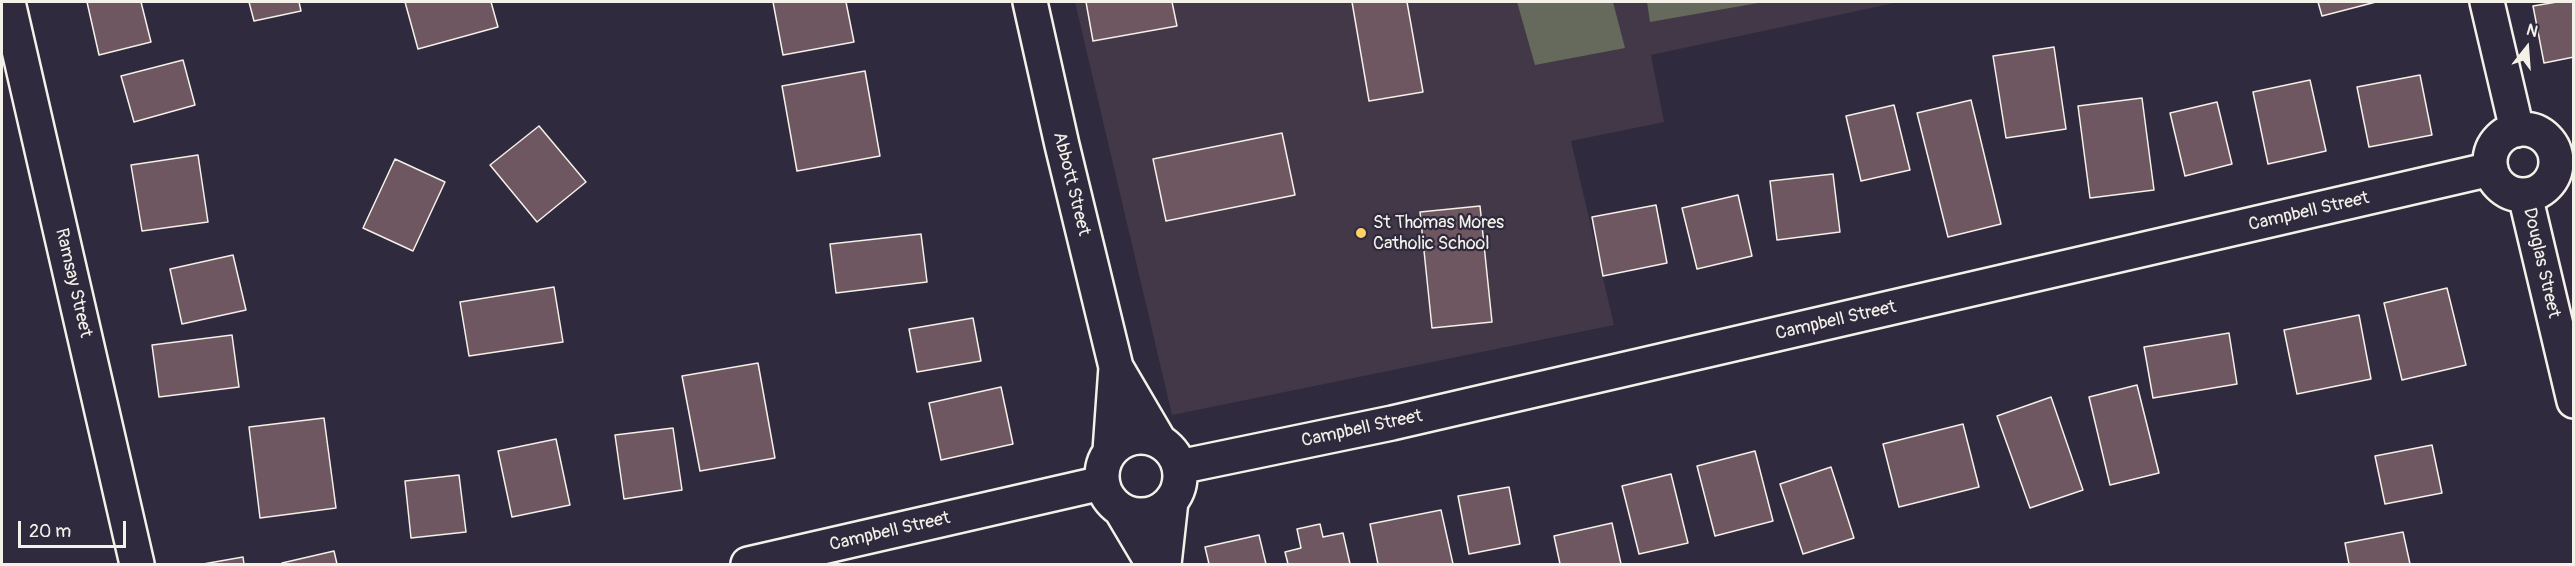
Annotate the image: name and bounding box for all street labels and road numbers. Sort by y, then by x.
street label: Abbott Street [1048,130,1094,238]
street label: Campbell Street [2247,188,2371,236]
street label: Douglas Street [2518,206,2564,320]
street label: Ramsay Street [50,226,96,340]
street label: Campbell Street [1774,297,1898,345]
street label: Campbell Street [1300,406,1424,452]
street label: Campbell Street [828,508,952,556]

